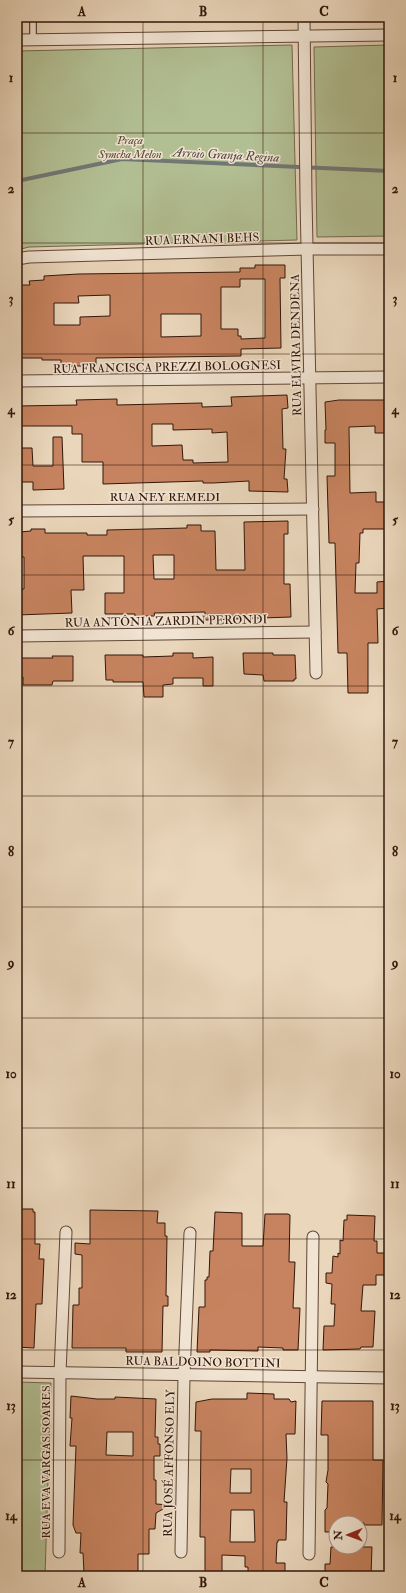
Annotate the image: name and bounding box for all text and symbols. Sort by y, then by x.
text: A [77,4,87,20]
text: B [199,4,207,20]
text: C [319,4,329,20]
text: 1 [9,70,14,86]
text: 1 [393,70,398,86]
park label: Praça Symcha Melon [97,133,162,162]
water label: Arroio Granja Regina [170,144,280,166]
text: 2 [8,181,15,197]
text: 2 [392,181,399,197]
street label: RUA ERNANI BEHS [145,230,260,249]
street label: RUA ELVIRA DENDENA [288,273,305,416]
text: 3 [9,291,14,307]
text: 3 [393,291,398,307]
street label: RUA FRANCISCA PREZZI BOLOGNESI [53,358,281,377]
text: 4 [6,402,15,418]
text: 4 [390,402,399,418]
street label: RUA NEY REMEDI [110,490,220,505]
text: 5 [8,512,14,528]
text: 5 [392,512,398,528]
street label: RUA ANTÔNIA ZARDIN PERONDI [65,612,268,631]
text: 6 [8,623,16,639]
text: 6 [392,623,400,639]
text: 7 [8,734,15,750]
text: 7 [392,734,399,750]
text: 8 [8,844,14,860]
text: 8 [392,844,398,860]
text: 9 [6,955,15,971]
text: 9 [390,955,399,971]
text: 10 [5,1066,17,1082]
text: 10 [389,1066,401,1082]
text: 11 [6,1176,16,1192]
text: 11 [390,1176,400,1192]
text: 12 [5,1287,17,1303]
text: 12 [389,1287,401,1303]
street label: RUA BALDOINO BOTTINI [125,1354,281,1371]
street label: RUA EVA VARGAS SOARES [39,1385,54,1539]
street label: RUA JOSÉ AFFONSO ELY [161,1388,178,1537]
text: 13 [6,1398,16,1414]
text: 13 [390,1398,400,1414]
text: 14 [5,1508,18,1524]
text: 14 [389,1508,402,1524]
north arrow [328,1515,368,1555]
text: N [332,1529,345,1541]
text: A [77,1575,87,1591]
text: B [199,1575,207,1591]
text: C [319,1575,329,1591]

